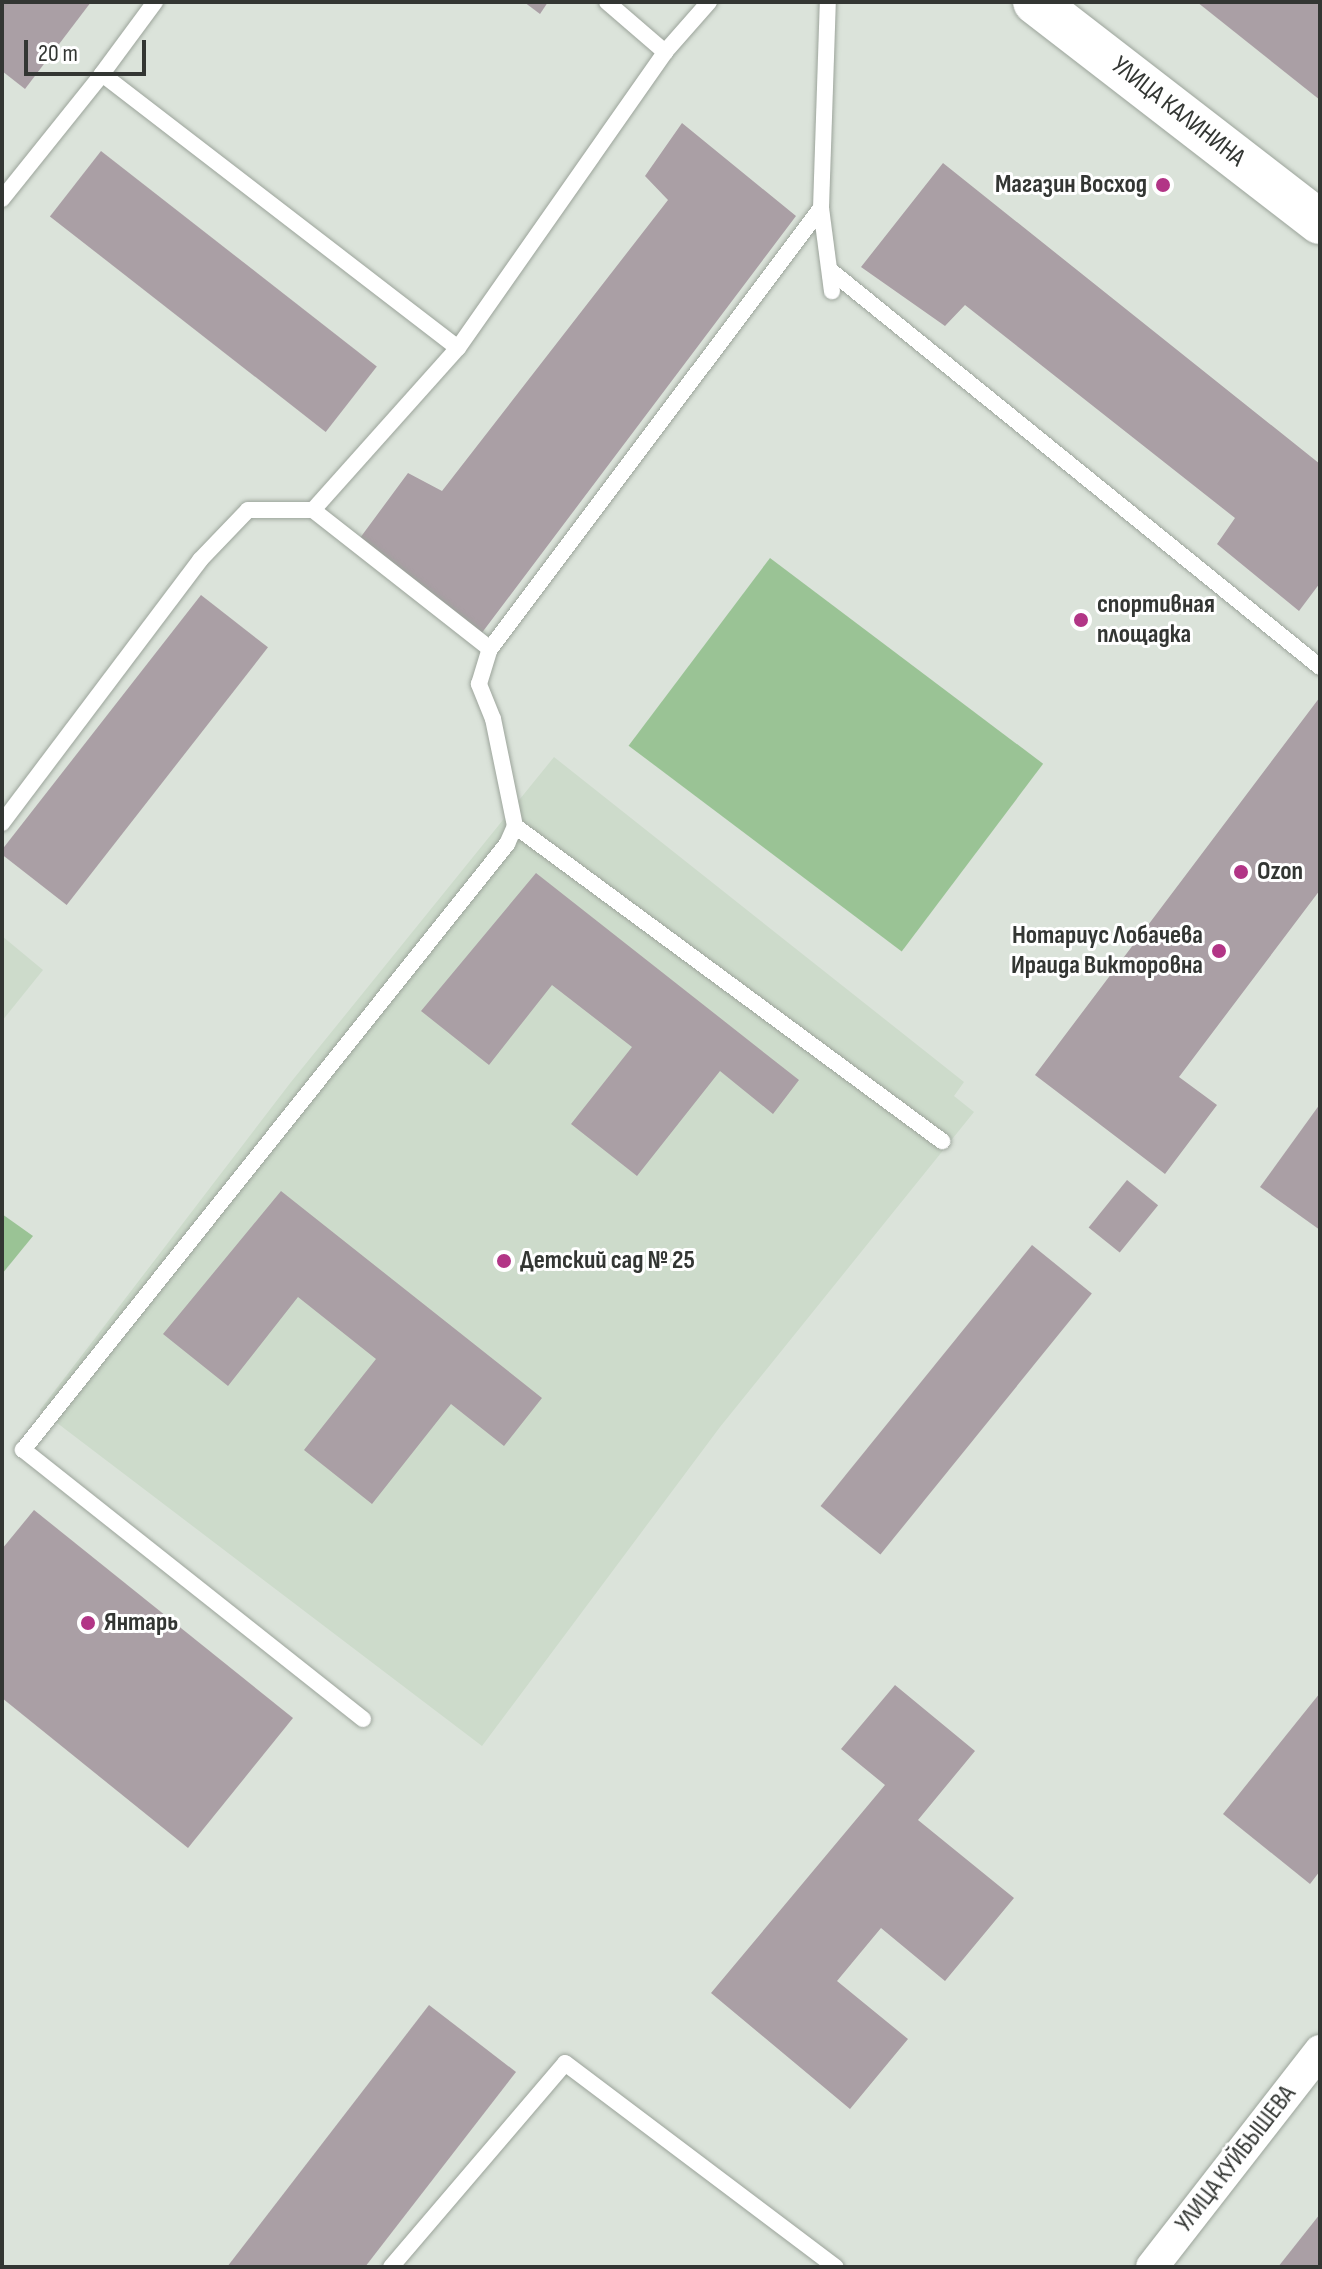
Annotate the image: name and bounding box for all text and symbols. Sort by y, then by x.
scale bar [28,24,150,74]
text: 20 m [38,39,78,68]
street label: УЛИЦА КАЛИНИНА [1105,50,1251,174]
place label: Магазин Восход [995,169,1147,201]
marker: Магазин Восход [1154,176,1172,194]
place label: спортивная площадка [1097,589,1215,650]
marker: спортивная площадка [1072,611,1090,629]
place label: Ozon [1257,856,1303,888]
marker: Ozon [1232,863,1250,881]
place label: Нотариус Лобачева Ираида Викторовна [1011,920,1203,982]
marker: Нотариус Лобачева Ираида Викторовна [1210,942,1228,960]
place label: Детский сад № 25 [520,1245,695,1277]
marker: Детский сад № 25 [495,1252,513,1270]
place label: Янтарь [104,1607,178,1639]
marker: Янтарь [79,1614,97,1632]
street label: УЛИЦА КУЙБЫШЕВА [1169,2079,1303,2239]

